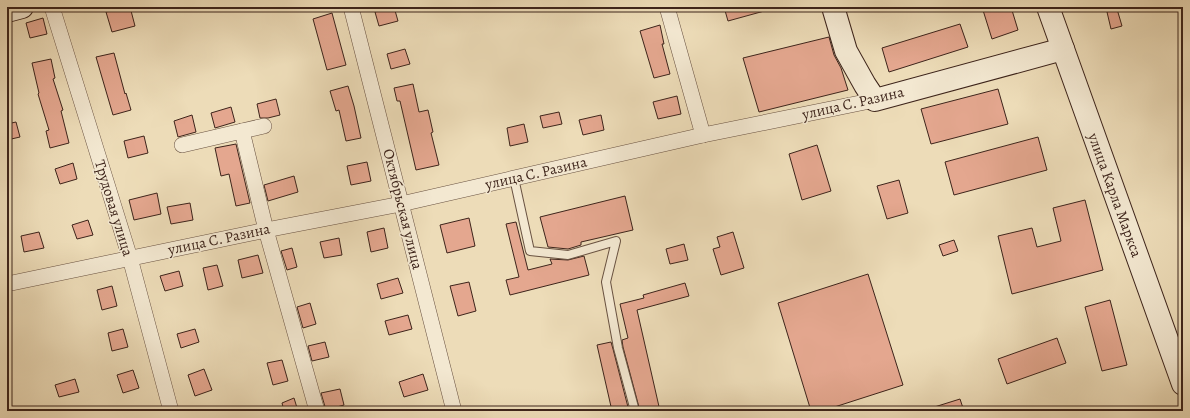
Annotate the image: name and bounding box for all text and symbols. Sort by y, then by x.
street label: улица С. Разина [799,82,906,125]
street label: улица Карла Маркса [1083,129,1147,260]
street label: Октябрьская улица [378,147,428,272]
street label: улица С. Разина [482,152,589,195]
street label: Трудовая улица [90,157,138,259]
street label: улица С. Разина [165,218,272,260]

